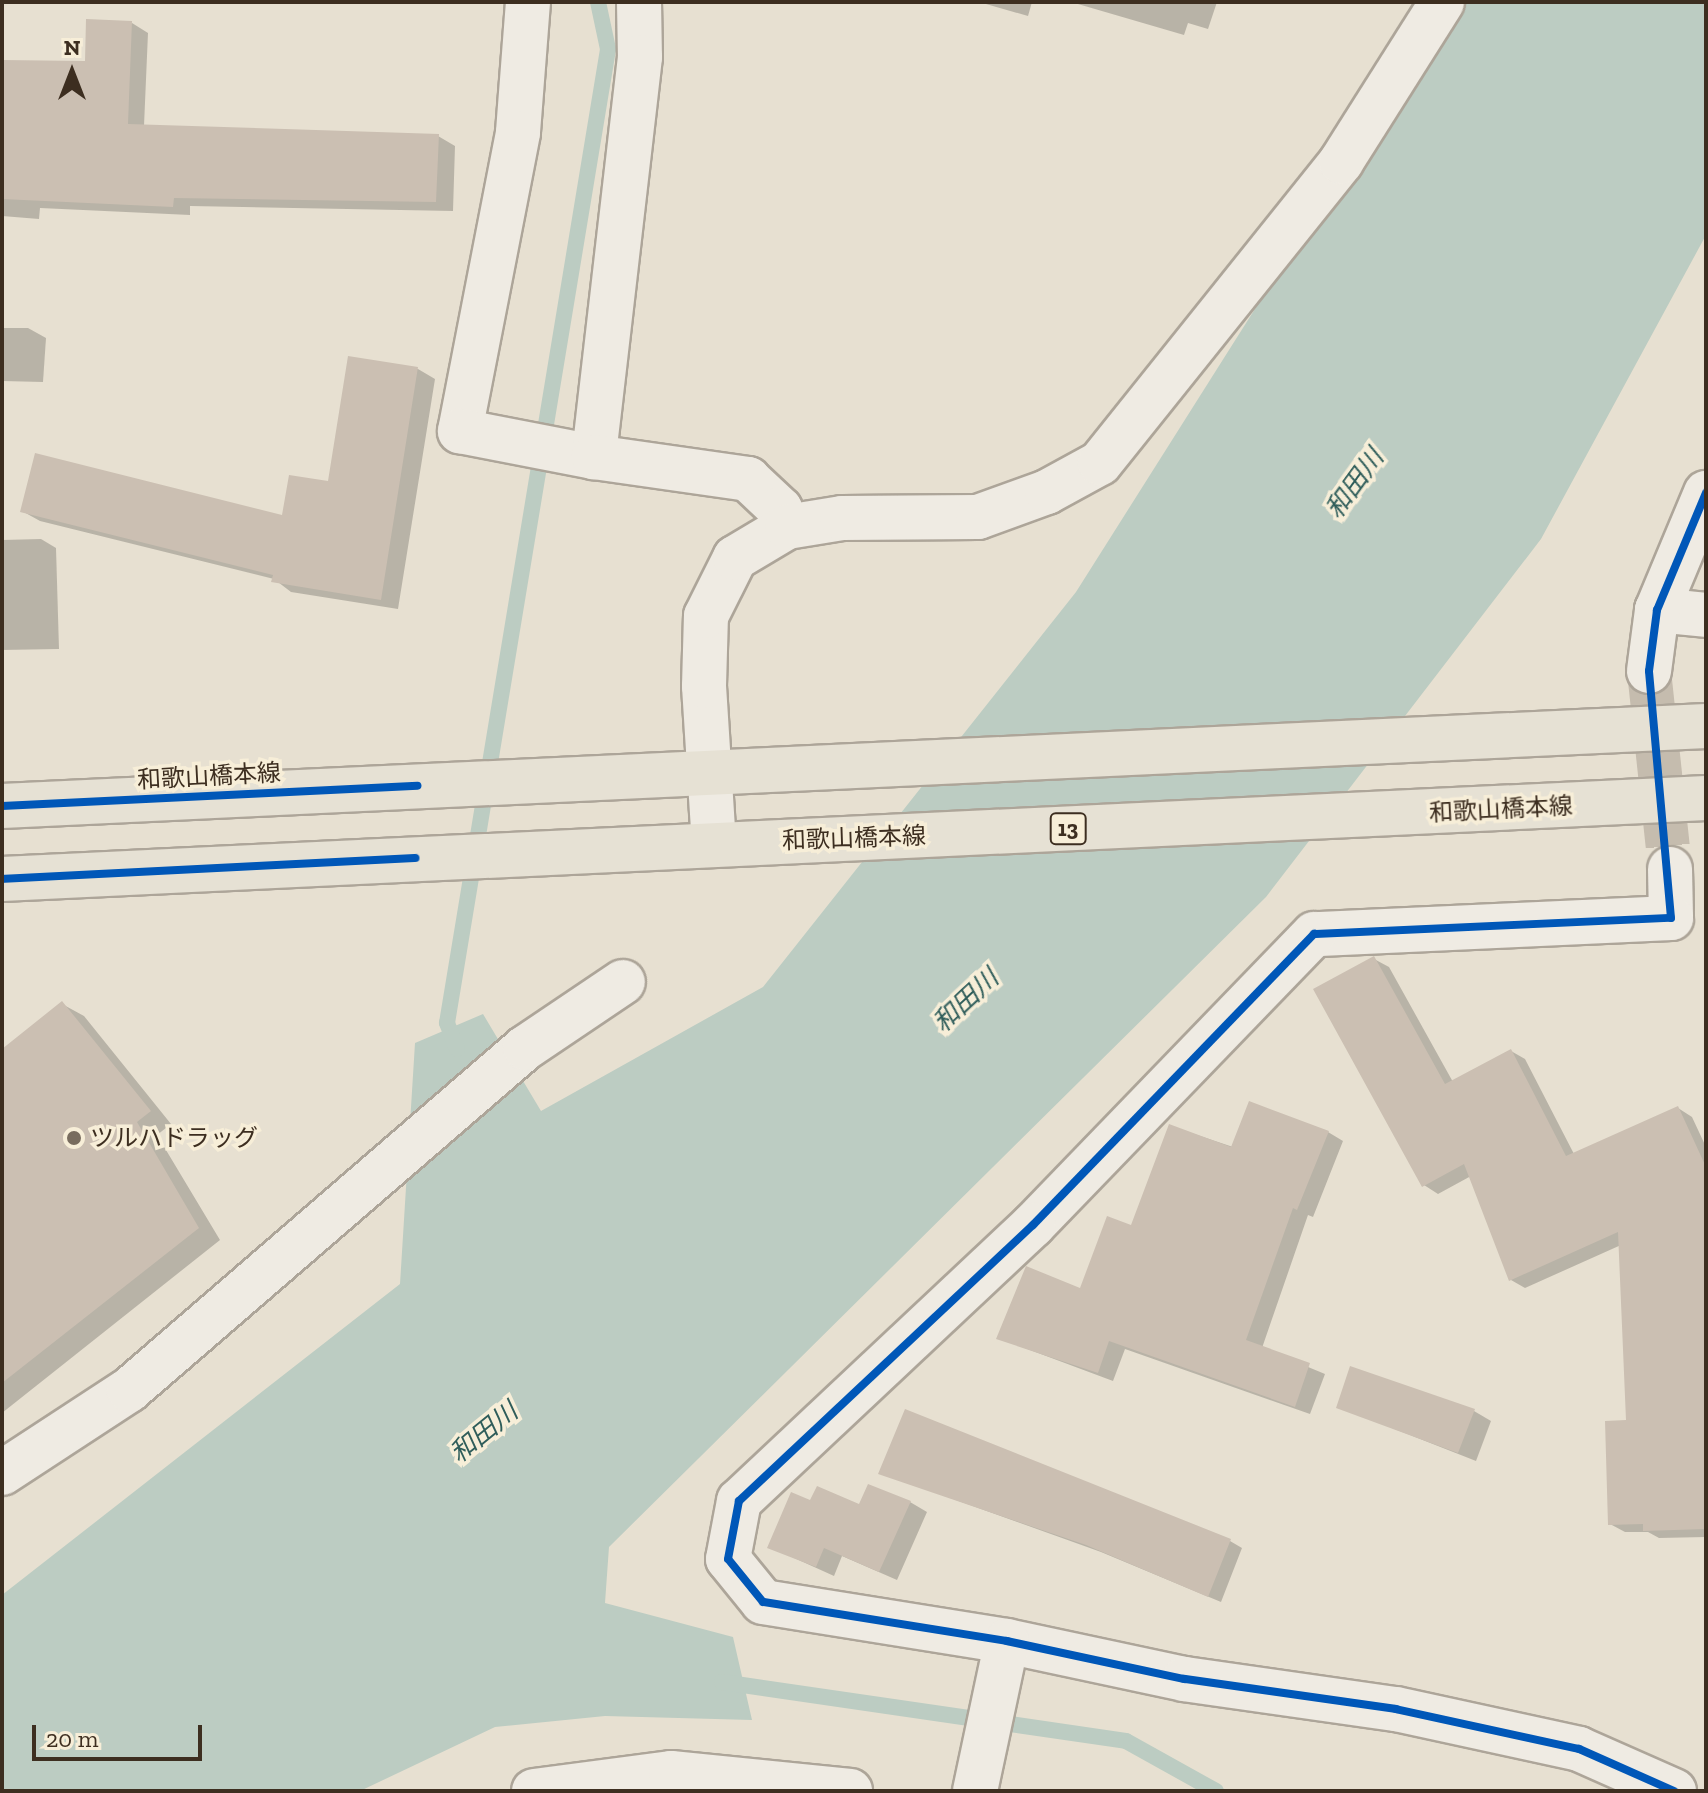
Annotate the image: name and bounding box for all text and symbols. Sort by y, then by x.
north arrow [32,32,112,112]
text: N [64,34,80,61]
water label: 和田川 [1319,443,1391,525]
street label: 和歌山橋本線 [136,758,282,794]
street label: 和歌山橋本線 [1428,791,1574,827]
road number: 13 [1048,811,1088,847]
street label: 和歌山橋本線 [782,821,926,855]
water label: 和田川 [927,963,1005,1039]
place label: ツルハドラッグ [90,1124,258,1152]
marker: ツルハドラッグ [65,1129,83,1147]
water label: 和田川 [444,1396,524,1470]
scale bar [36,1709,206,1759]
text: 20 m [46,1724,98,1753]

